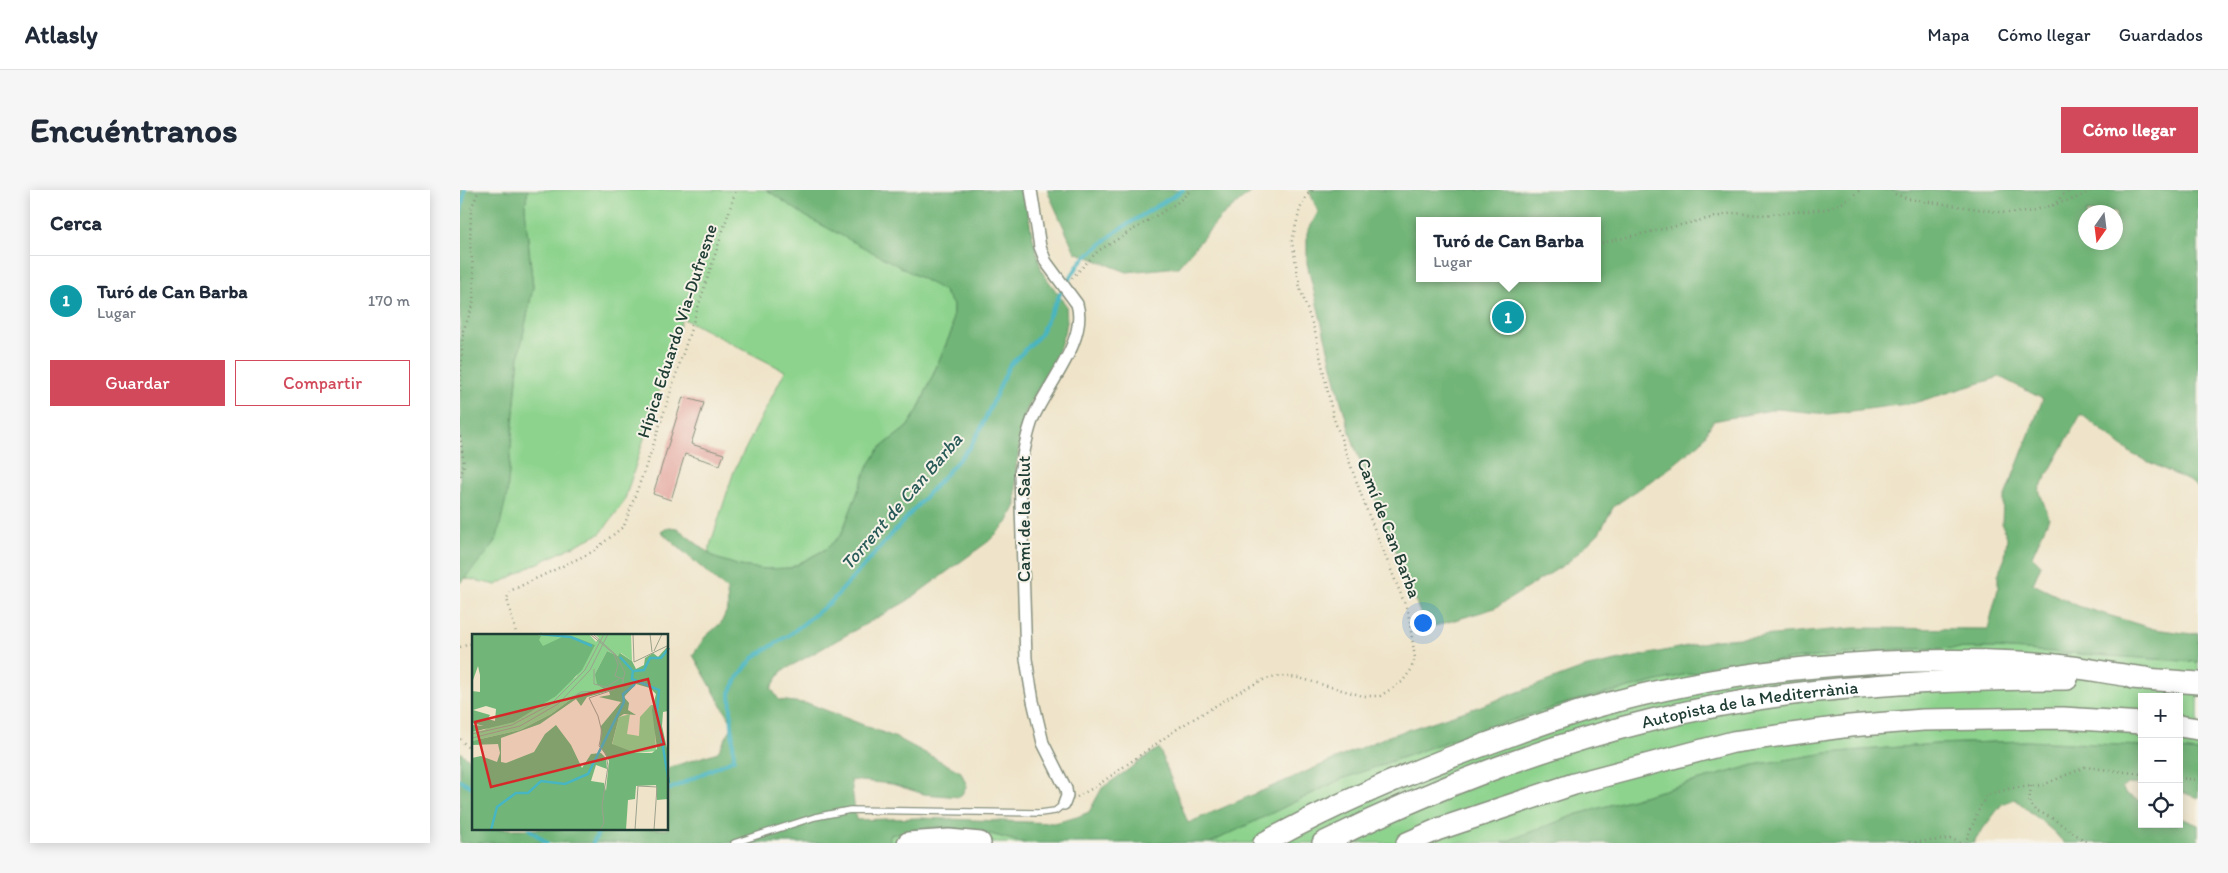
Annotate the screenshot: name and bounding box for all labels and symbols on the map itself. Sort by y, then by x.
north arrow [2078,205,2123,250]
street label: Hípica Eduardo Via-Dufresne [632,221,722,441]
pin: 1 [1492,298,1524,336]
water label: Torrent de Can Barba [836,428,967,574]
street label: Camí de la Salut [1013,455,1035,582]
street label: Camí de Can Barba [1352,455,1426,601]
your location [1410,610,1436,636]
inset map [472,634,669,830]
street label: Autopista de la Mediterrània [1639,676,1859,733]

